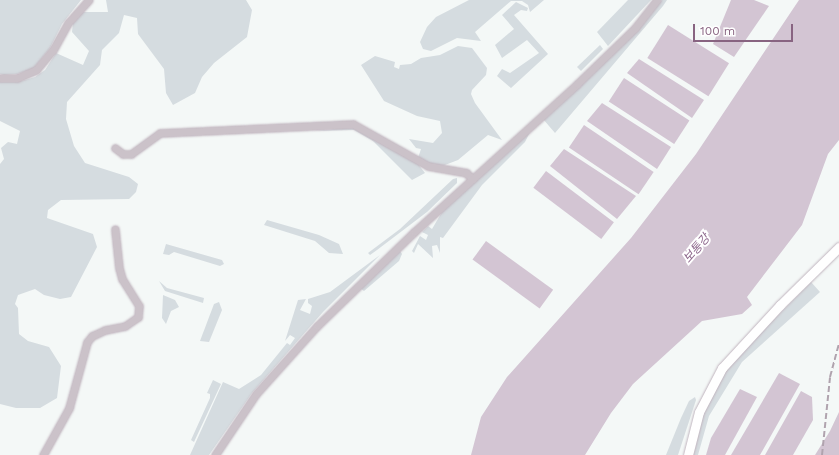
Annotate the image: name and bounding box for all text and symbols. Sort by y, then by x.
scale bar [695,16,795,42]
text: 100 m [700,24,735,38]
water label: 보통강 [681,232,713,266]

